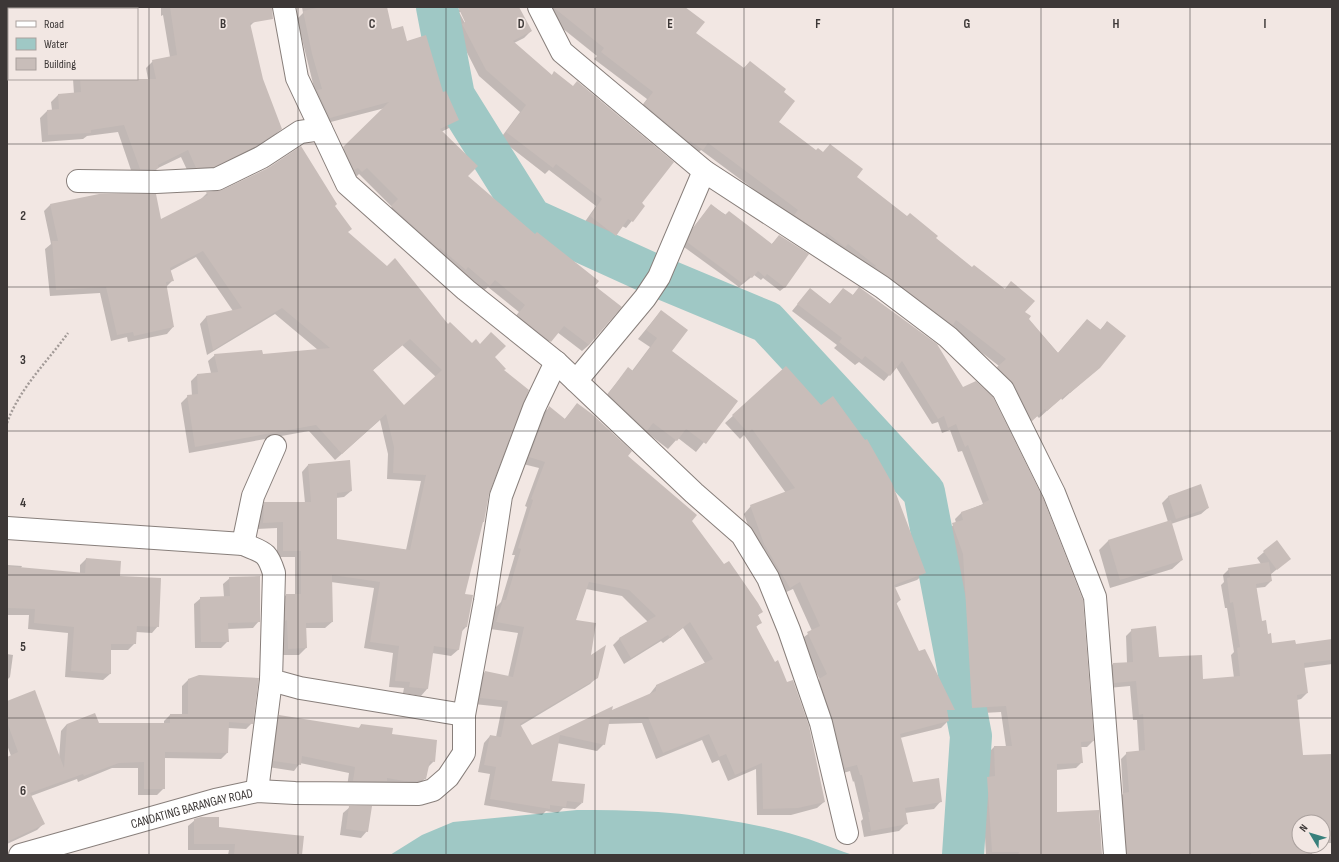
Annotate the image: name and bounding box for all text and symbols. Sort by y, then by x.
legend [8,8,138,80]
text: B [220,16,226,32]
text: C [369,16,376,32]
text: D [518,16,525,32]
text: E [667,16,673,32]
text: F [815,16,821,32]
text: G [964,16,971,32]
text: H [1113,16,1120,32]
text: I [1264,16,1267,32]
text: Road [44,17,64,32]
text: Water [44,37,68,52]
text: Building [44,57,76,72]
text: 2 [20,208,26,224]
text: 3 [20,352,26,368]
text: 4 [20,495,26,511]
text: 5 [20,639,26,655]
text: 6 [20,783,26,799]
street label: CANDATING BARANGAY ROAD [129,785,254,832]
north arrow [1291,814,1331,854]
text: N [1297,822,1311,834]

